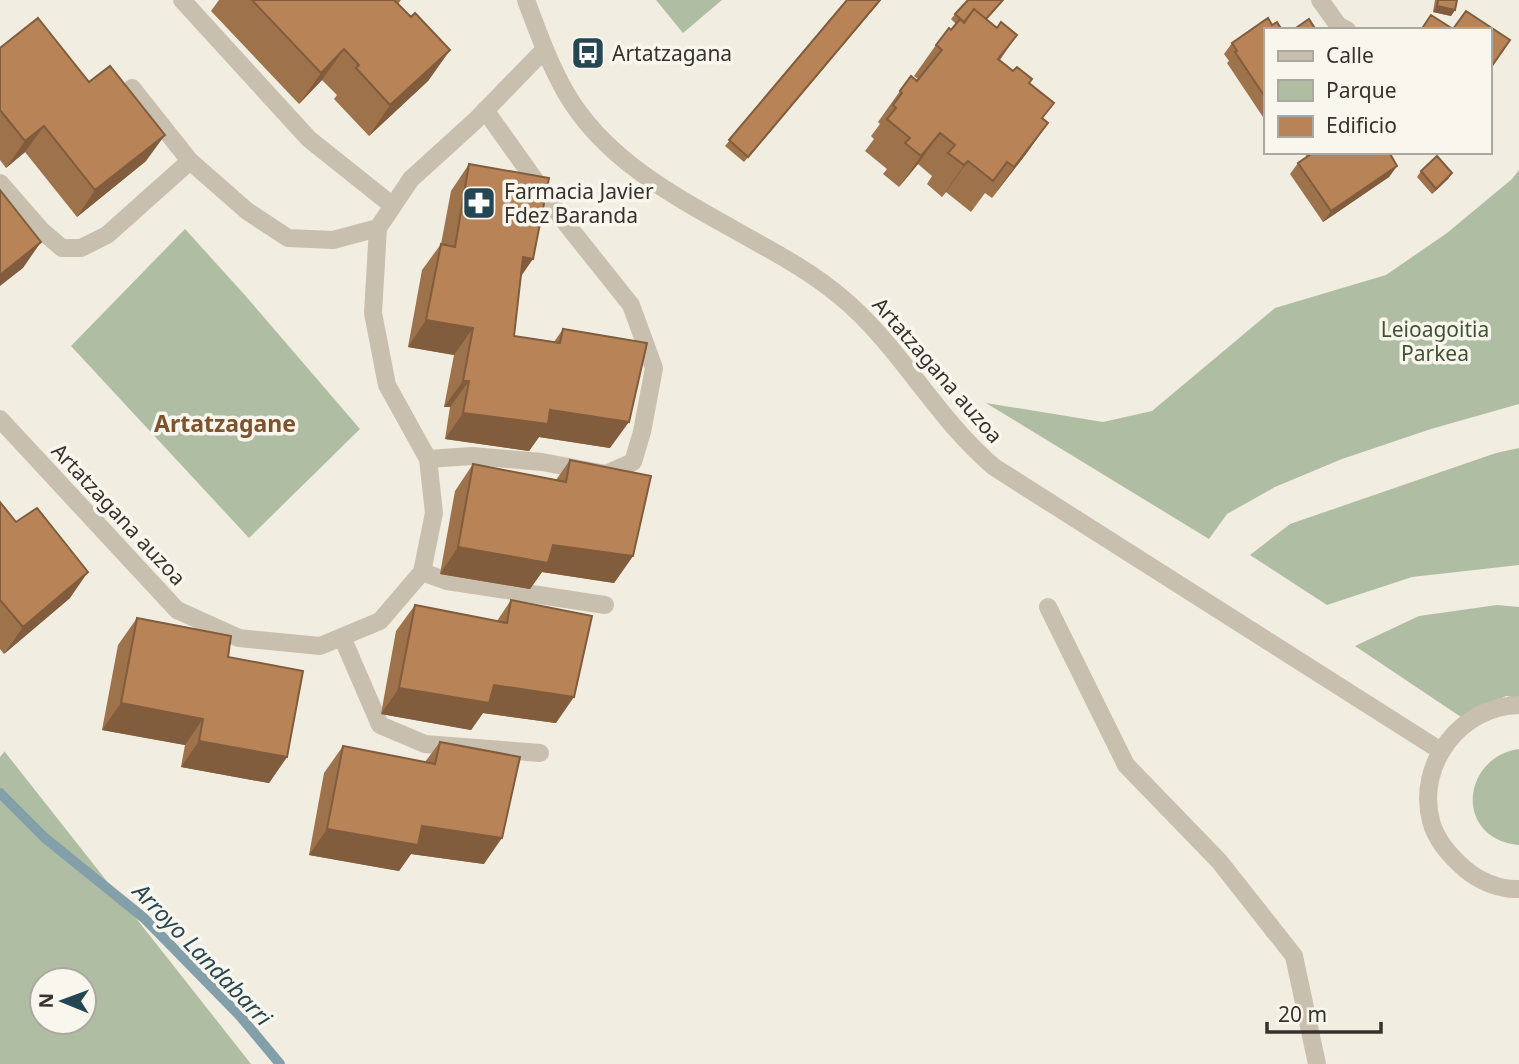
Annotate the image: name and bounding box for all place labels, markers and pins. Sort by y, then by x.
bus stop icon: Artatzagana [569,34,607,72]
place label: Artatzagana [612,39,732,67]
place label: Farmacia Javier Fdez Baranda [504,177,654,229]
pharmacy icon: Farmacia Javier Fdez Baranda [460,184,498,222]

